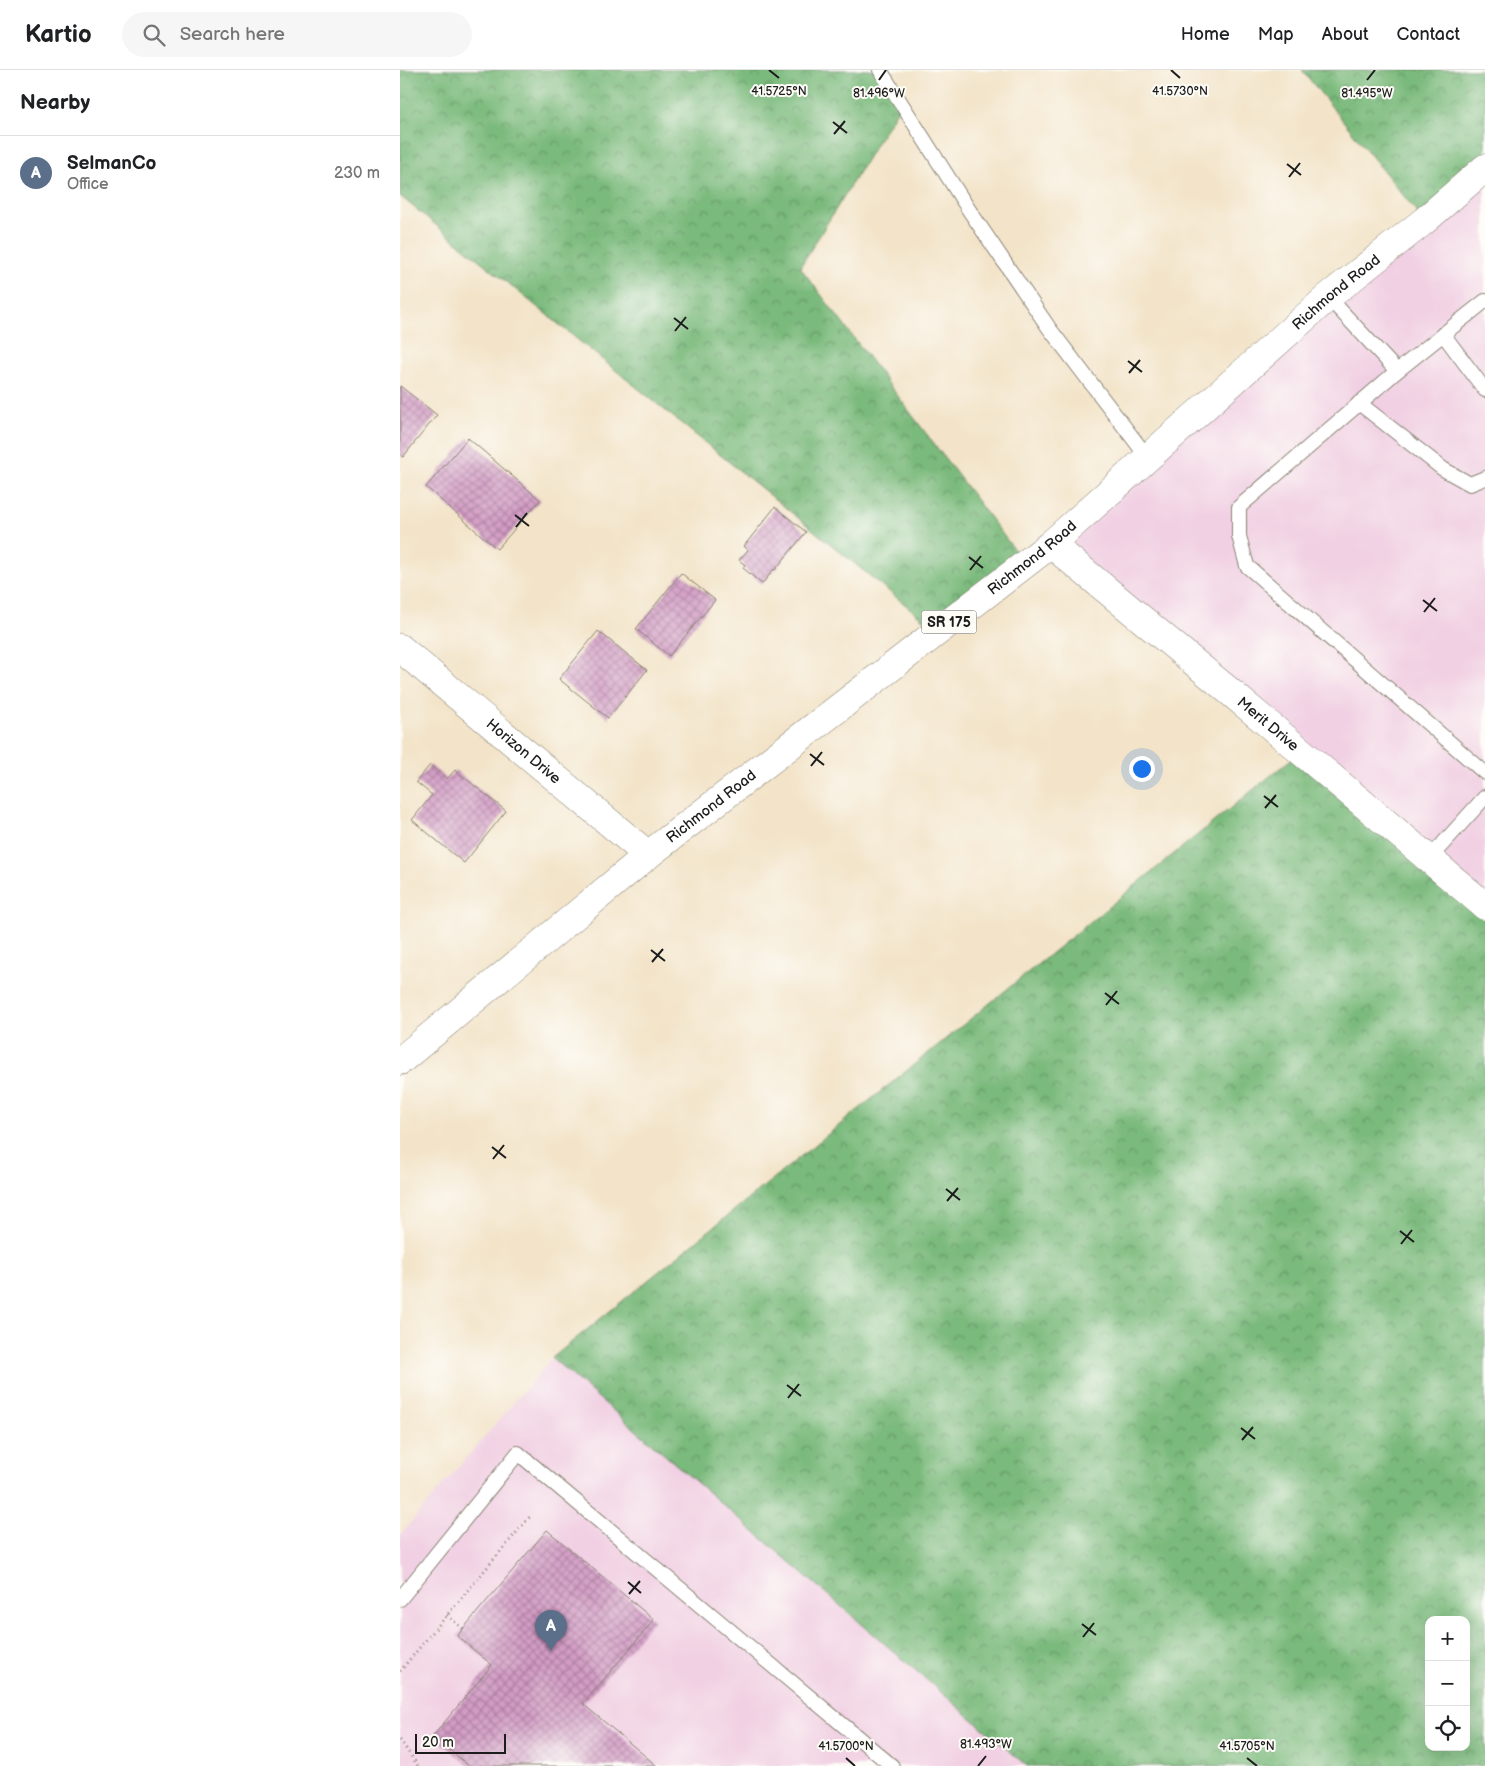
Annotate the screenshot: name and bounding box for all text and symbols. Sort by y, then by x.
search box [122,12,472,57]
text: Kartio [25,20,92,49]
icon: search [140,21,168,49]
text: Search here [180,23,285,46]
text: Home [1181,24,1230,45]
text: Map [1258,24,1294,45]
text: About [1322,24,1369,45]
text: Contact [1397,24,1460,45]
text: 41.5725°N [751,84,807,99]
text: 41.5730°N [1152,84,1208,99]
text: 81.496°W [853,86,905,101]
text: 81.495°W [1341,86,1393,101]
text: Nearby [20,90,90,115]
text: SelmanCo [67,152,156,175]
text: A [31,164,41,183]
text: 230 m [334,164,380,183]
text: Office [67,175,109,194]
street label: Richmond Road [1288,250,1384,334]
street label: Richmond Road [984,517,1081,599]
road number: SR 175 [922,610,976,634]
street label: Merit Drive [1233,693,1303,756]
street label: Horizon Drive [482,715,565,788]
your location [1129,756,1155,782]
street label: Richmond Road [662,766,760,848]
pin: A [535,1610,567,1651]
map controls [1425,1616,1470,1751]
button: + [1425,1616,1470,1661]
button: − [1425,1661,1470,1706]
button: locate [1425,1706,1470,1751]
scale bar [415,1731,506,1754]
text: 20 m [422,1734,454,1751]
text: 81.493°W [960,1737,1012,1752]
text: 41.5700°N [818,1739,874,1754]
text: 41.5705°N [1219,1739,1275,1754]

